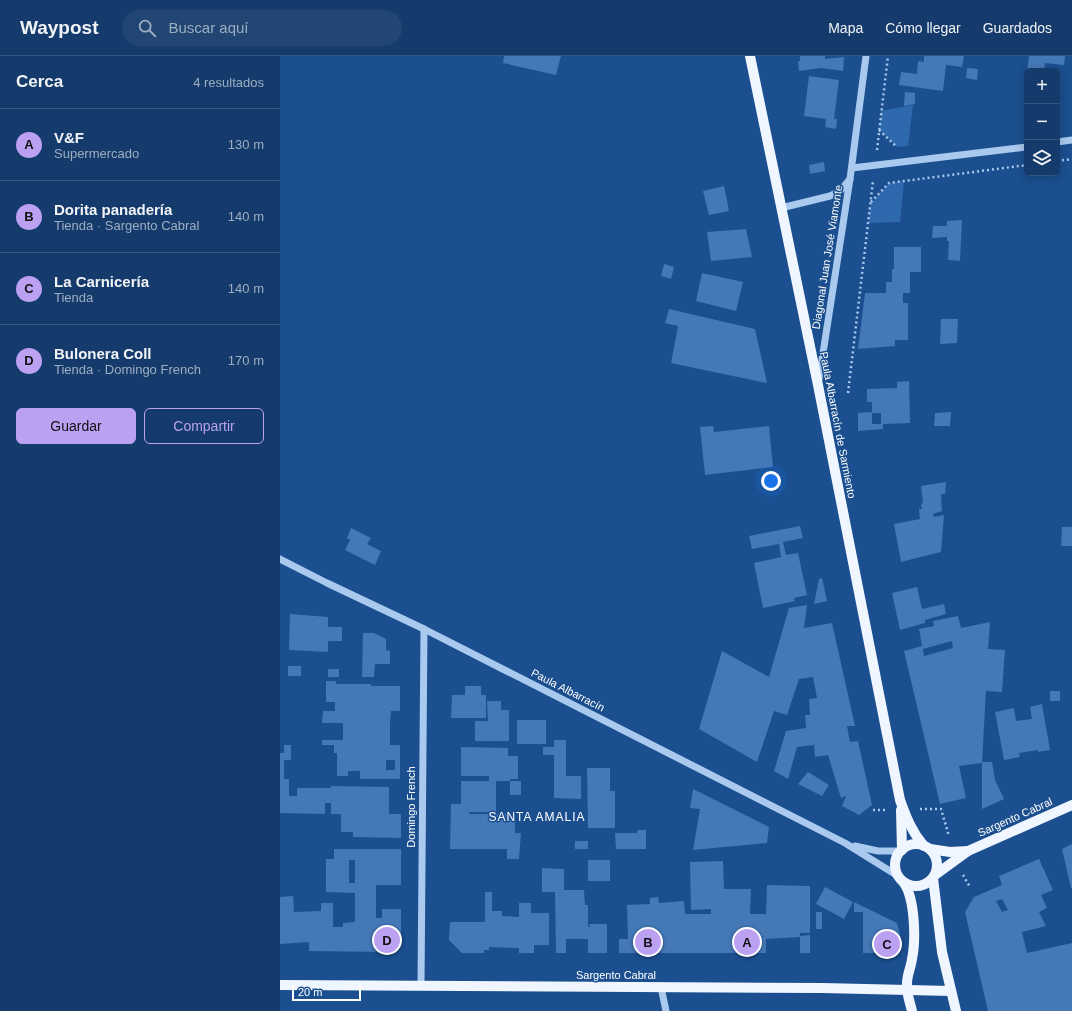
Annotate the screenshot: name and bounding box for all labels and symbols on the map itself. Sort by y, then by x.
street label: Diagonal Juan José Viamonte [810,184,844,330]
street label: Paula Albarracín de Sarmiento [818,351,858,499]
your location [761,471,781,491]
street label: Paula Albarracín [529,666,607,714]
street label: Domingo French [405,766,417,848]
street label: Sargento Cabral [976,795,1054,839]
district label: SANTA AMALIA [488,810,586,824]
pin: D [374,925,400,955]
pin: B [635,927,661,957]
pin: A [734,927,760,957]
pin: C [874,929,900,959]
street label: Sargento Cabral [576,969,656,981]
scale bar [292,983,361,1002]

